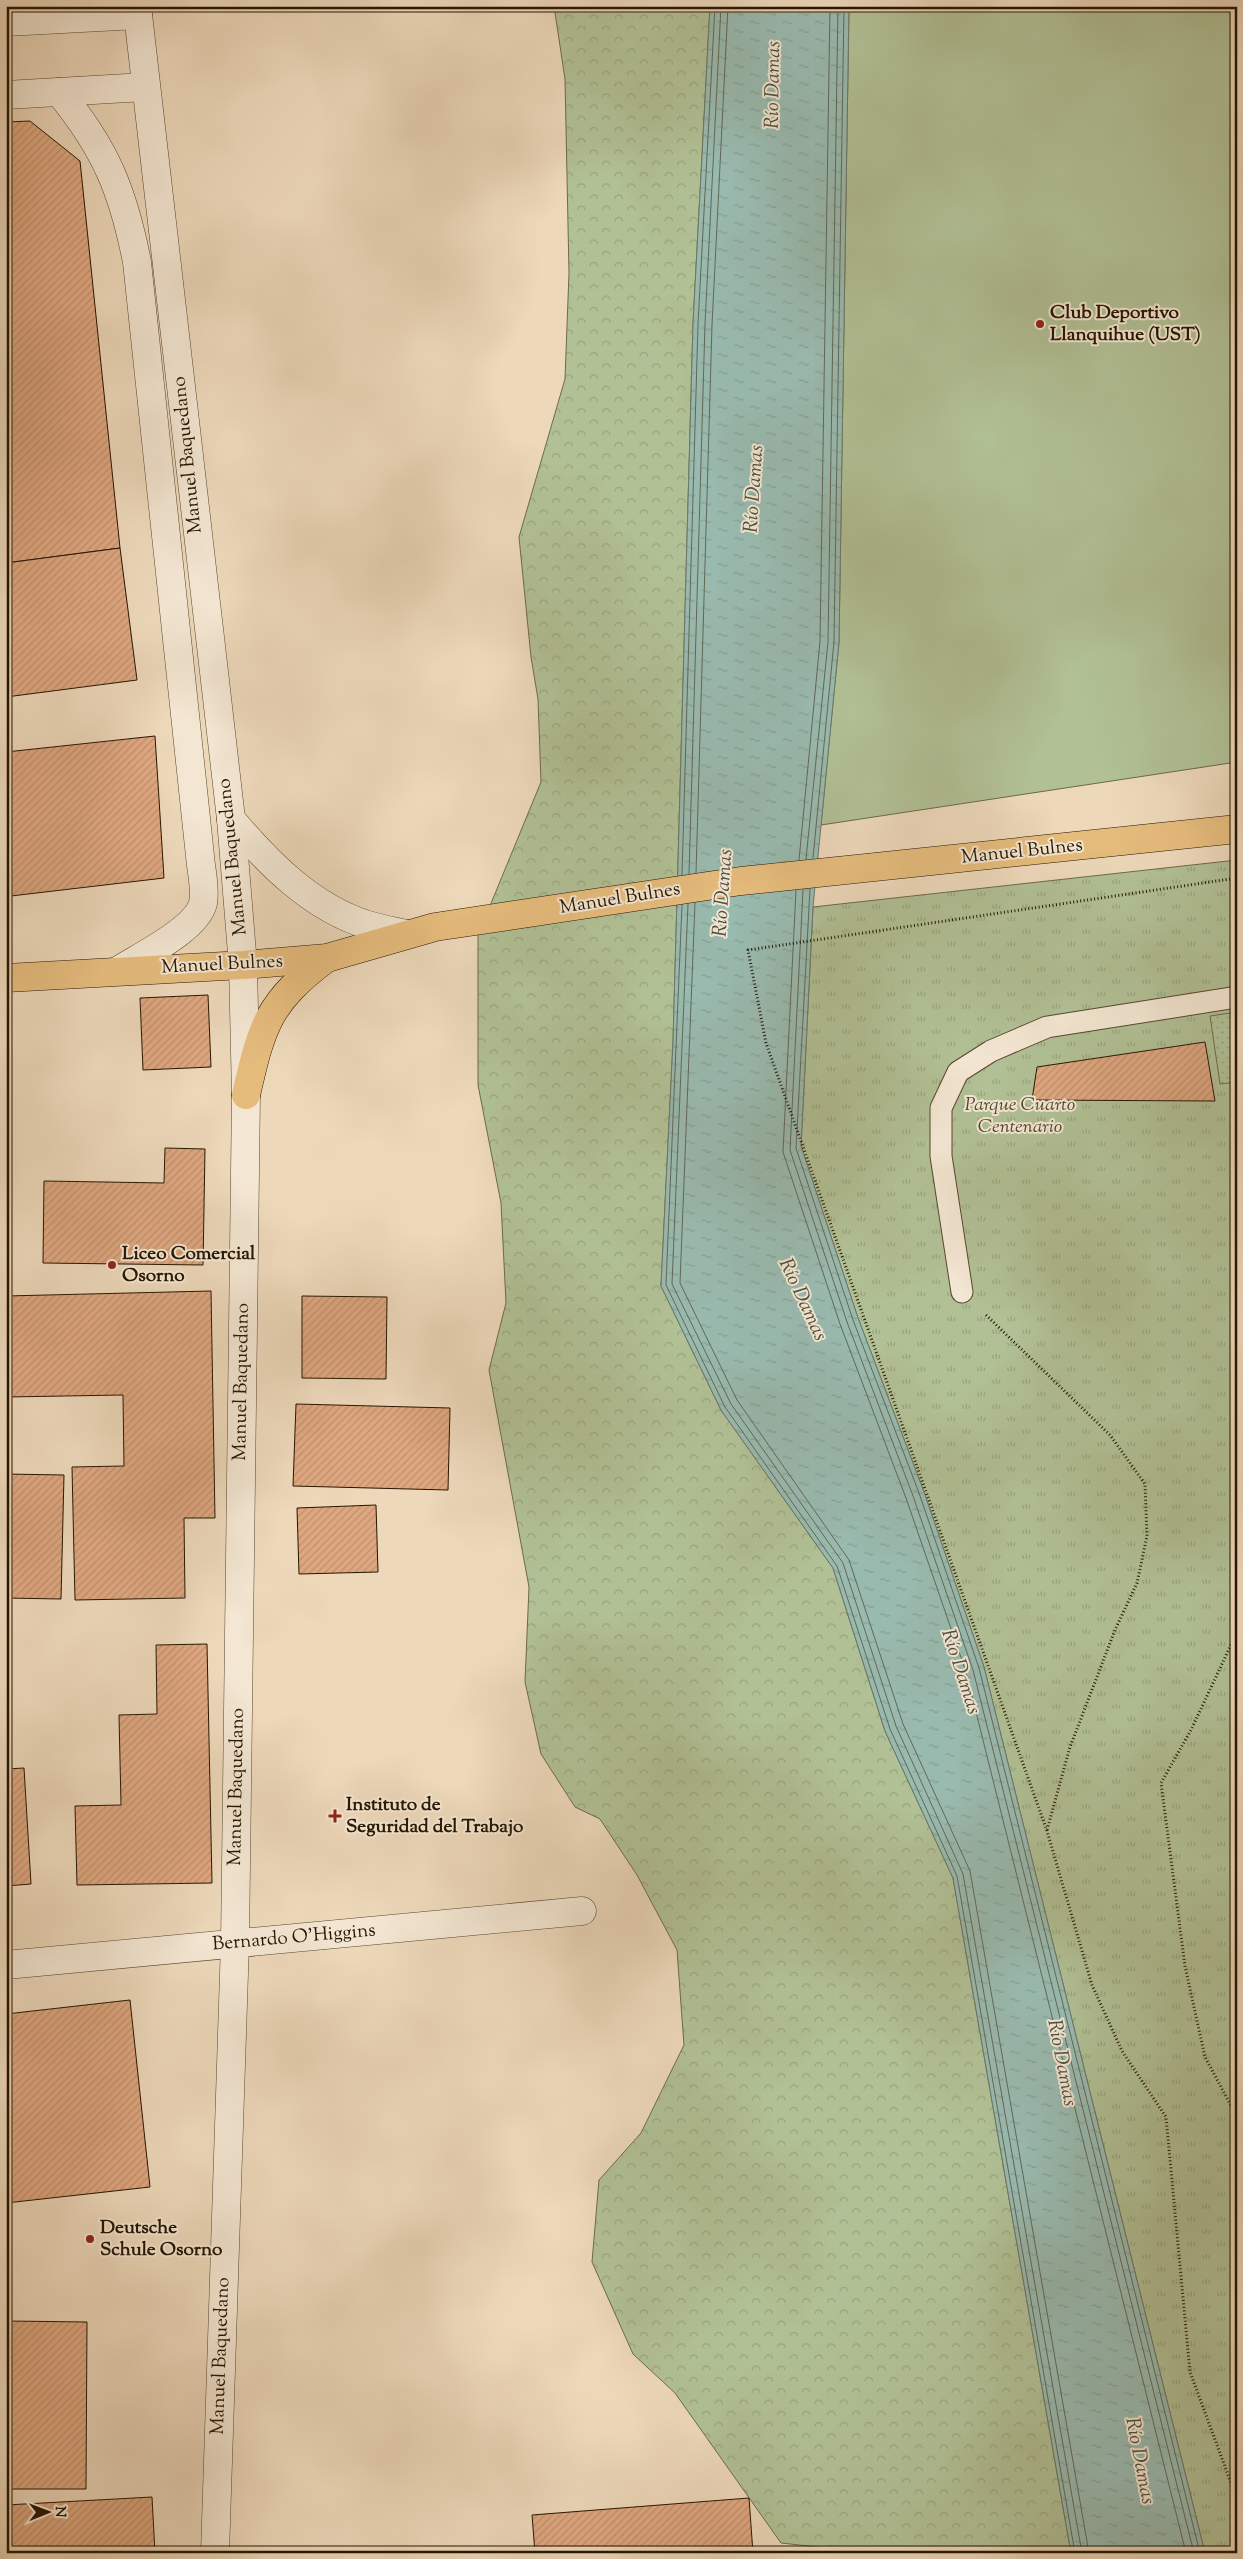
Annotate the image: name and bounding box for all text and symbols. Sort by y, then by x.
water label: Río Damas [759,40,789,129]
place label: Club Deportivo Llanquihue (UST) [1050,300,1201,349]
marker: Club Deportivo Llanquihue (UST) [1034,318,1046,330]
street label: Manuel Baquedano [166,375,210,535]
water label: Río Damas [737,444,773,534]
street label: Manuel Baquedano [211,777,255,937]
street label: Manuel Bulnes [960,832,1084,872]
water label: Río Damas [706,848,742,938]
street label: Manuel Bulnes [558,876,682,922]
street label: Manuel Bulnes [160,948,284,982]
park label: Parque Cuarto Centenario [965,1092,1075,1141]
place label: Liceo Comercial Osorno [122,1241,256,1290]
water label: Río Damas [770,1254,834,1346]
marker: Liceo Comercial Osorno [106,1259,118,1271]
street label: Manuel Baquedano [227,1303,257,1461]
water label: Río Damas [933,1626,987,1719]
street label: Manuel Baquedano [222,1708,252,1866]
place label: Instituto de Seguridad del Trabajo [346,1792,524,1841]
marker: Instituto de Seguridad del Trabajo [328,1809,342,1823]
street label: Bernardo O'Higgins [211,1917,377,1959]
water label: Río Damas [1038,2017,1084,2109]
place label: Deutsche Schule Osorno [100,2215,223,2264]
marker: Deutsche Schule Osorno [84,2233,96,2245]
street label: Manuel Baquedano [205,2277,237,2435]
water label: Río Damas [1116,2415,1162,2507]
north arrow [22,2486,72,2536]
text: N [49,2506,69,2518]

